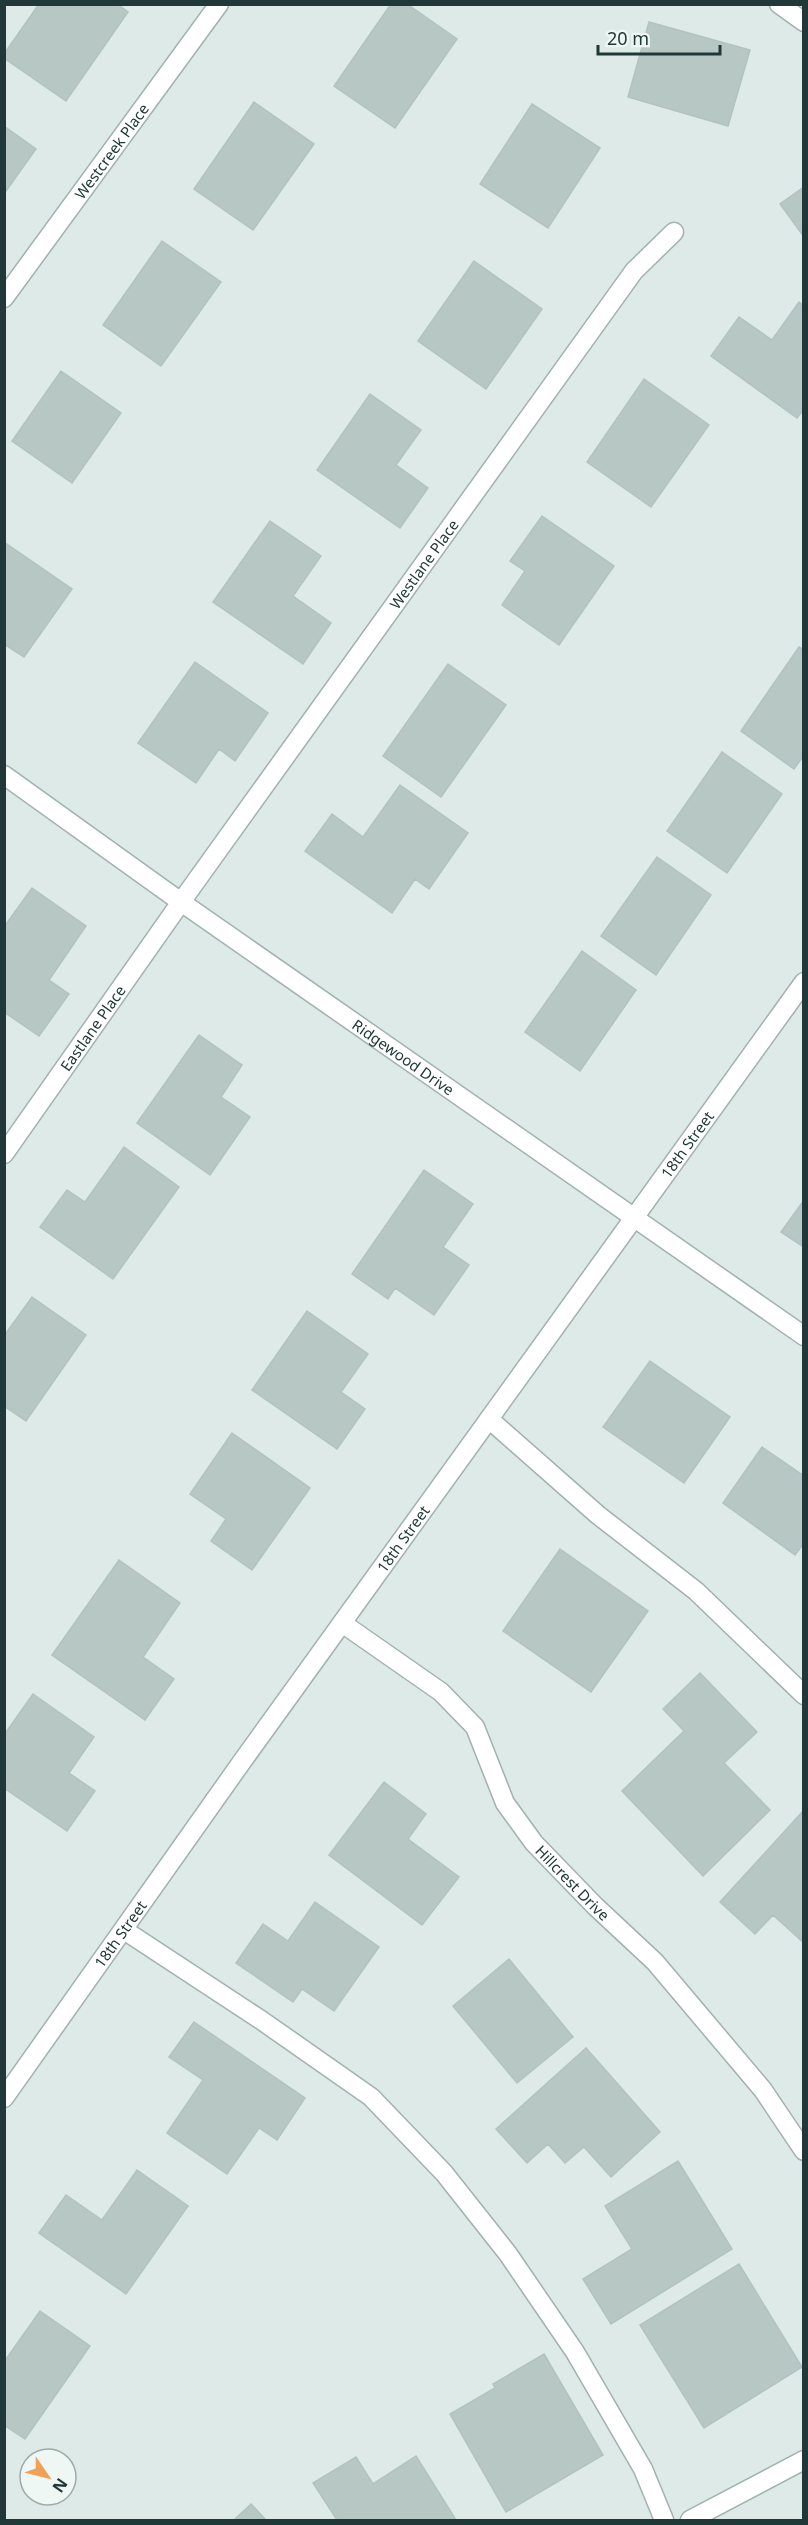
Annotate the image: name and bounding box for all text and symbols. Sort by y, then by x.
scale bar [598,18,720,56]
text: 20 m [607,26,649,50]
street label: Westcreek Place [70,99,153,203]
street label: Westlane Place [385,515,463,613]
street label: Eastlane Place [55,981,130,1075]
street label: Ridgewood Drive [349,1014,458,1100]
street label: 18th Street [656,1106,718,1182]
street label: 18th Street [372,1501,434,1576]
street label: Hillcrest Drive [531,1841,614,1925]
street label: 18th Street [89,1896,151,1971]
north arrow [18,2447,78,2507]
text: N [48,2474,73,2497]

